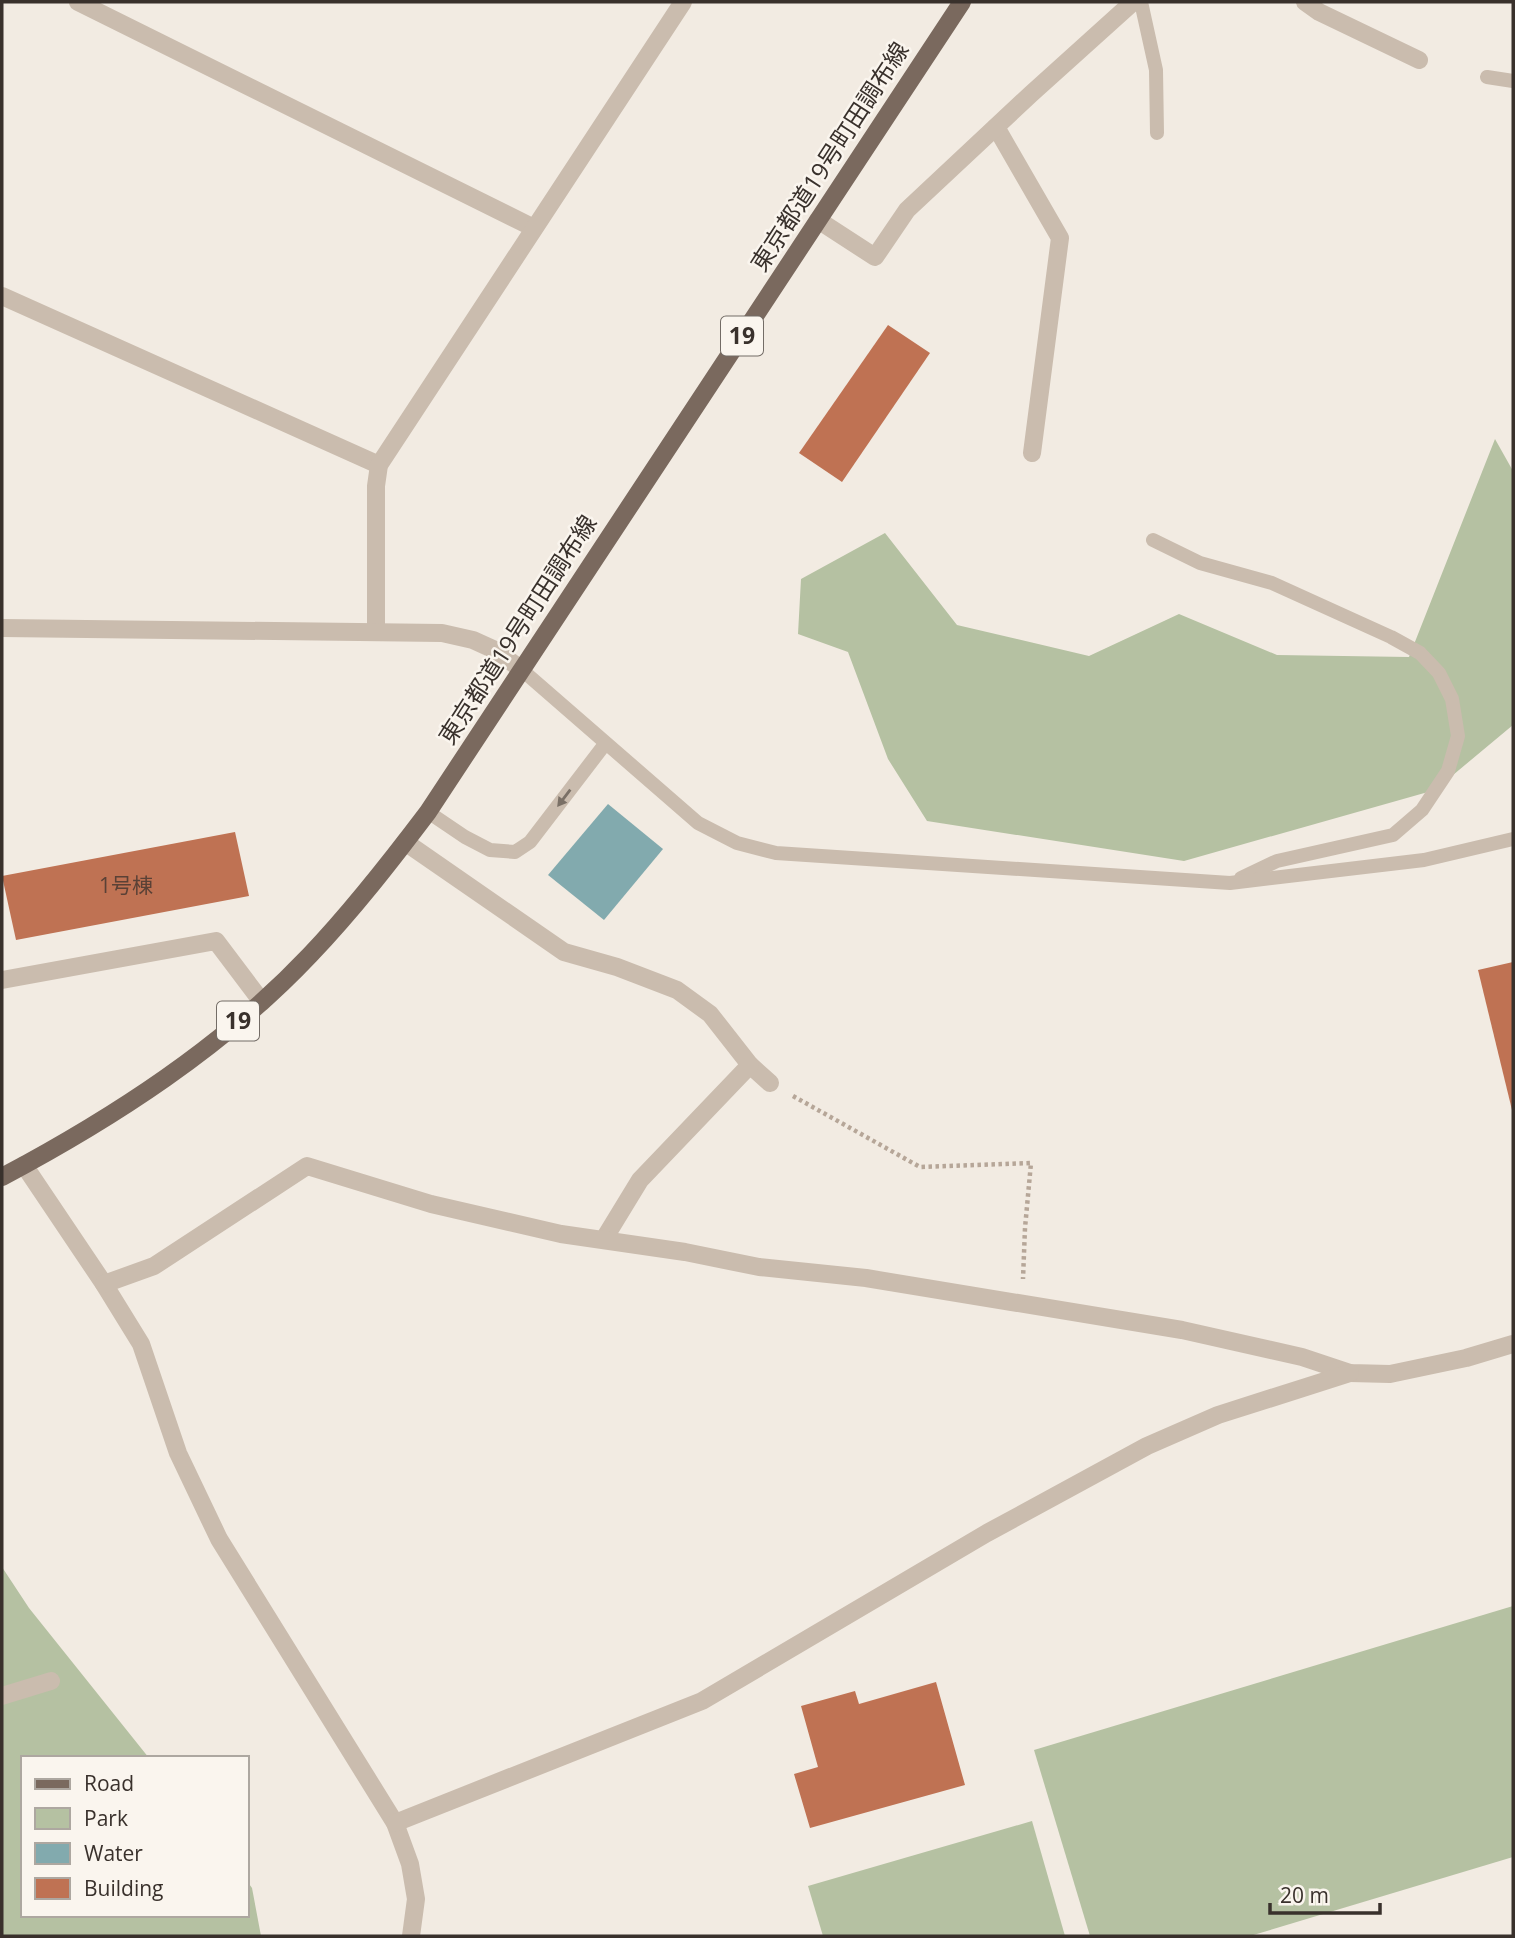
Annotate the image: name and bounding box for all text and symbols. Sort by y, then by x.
street label: 東京都道19号町田調布線 [742,35,915,277]
road number: 19 [721,316,763,356]
street label: 東京都道19号町田調布線 [430,508,603,750]
one-way arrow [557,789,571,807]
house number: 1号棟 [99,871,153,899]
road number: 19 [217,1002,259,1040]
legend [21,1756,248,1917]
text: Road [84,1769,134,1797]
text: Park [84,1804,128,1832]
text: Water [84,1839,143,1867]
scale bar [1270,1871,1380,1915]
text: Building [84,1874,163,1902]
text: 20 m [1280,1881,1329,1909]

